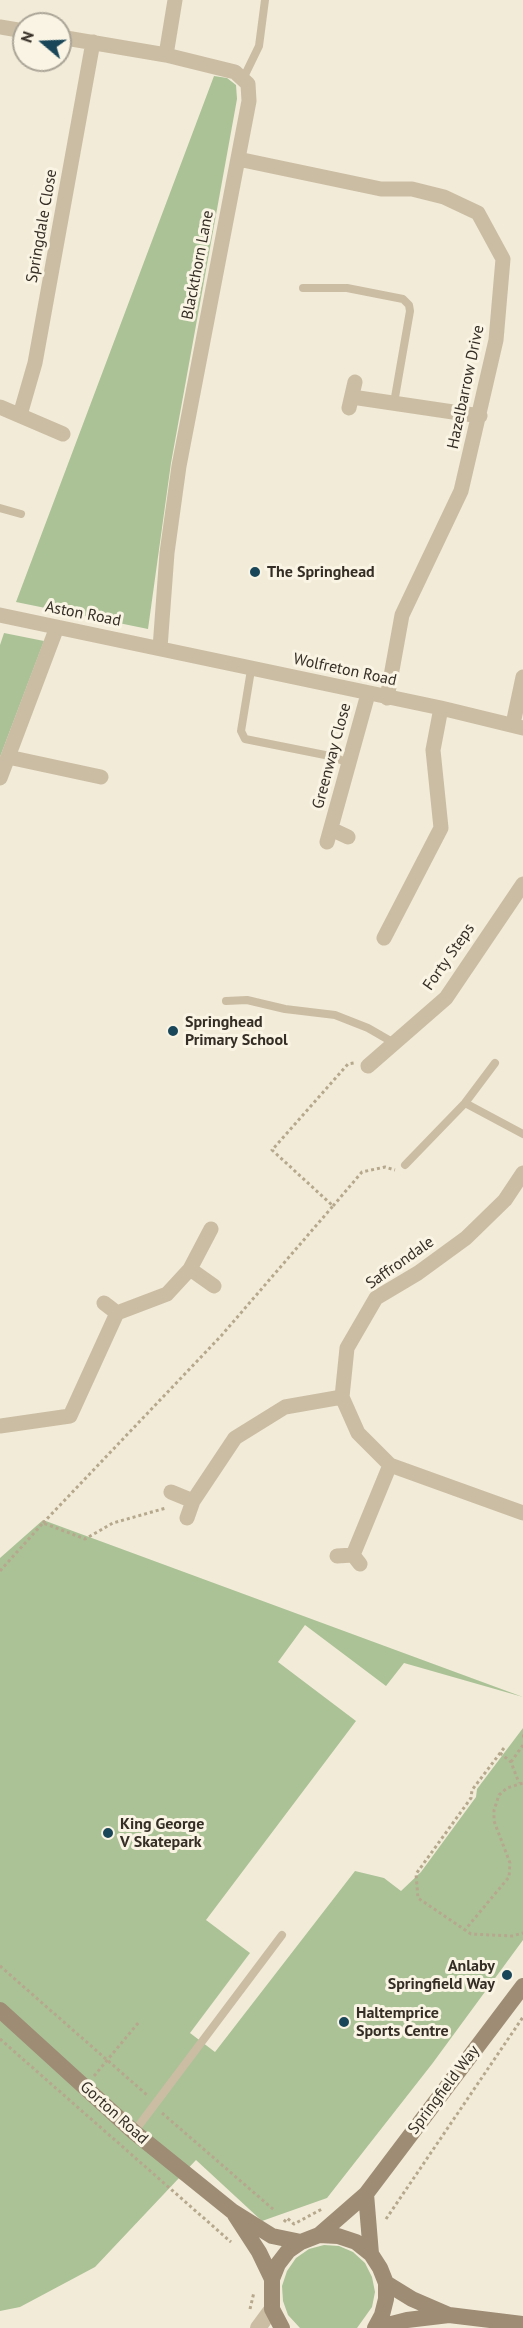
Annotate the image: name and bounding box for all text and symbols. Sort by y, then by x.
north arrow [12,12,72,72]
text: N [16,29,38,45]
street label: Springdale Close [23,168,61,284]
street label: Blackthorn Lane [178,209,218,321]
street label: Hazelbarrow Drive [443,323,489,451]
place label: The Springhead [267,562,375,582]
marker: The Springhead [248,565,262,579]
street label: Aston Road [43,597,123,631]
street label: Wolfreton Road [292,650,398,690]
street label: Greenway Close [309,701,355,811]
street label: Forty Steps [419,920,479,994]
place label: Springhead Primary School [185,1012,288,1050]
marker: Springhead Primary School [166,1024,180,1038]
street label: Saffrondale [362,1233,438,1293]
place label: King George V Skatepark [120,1814,204,1852]
marker: King George V Skatepark [101,1826,115,1840]
place label: Anlaby Springfield Way [388,1956,495,1994]
marker: Anlaby Springfield Way [500,1968,514,1982]
place label: Haltemprice Sports Centre [356,2003,449,2041]
marker: Haltemprice Sports Centre [337,2015,351,2029]
street label: Springfield Way [404,2042,484,2138]
street label: Gorton Road [76,2077,152,2149]

